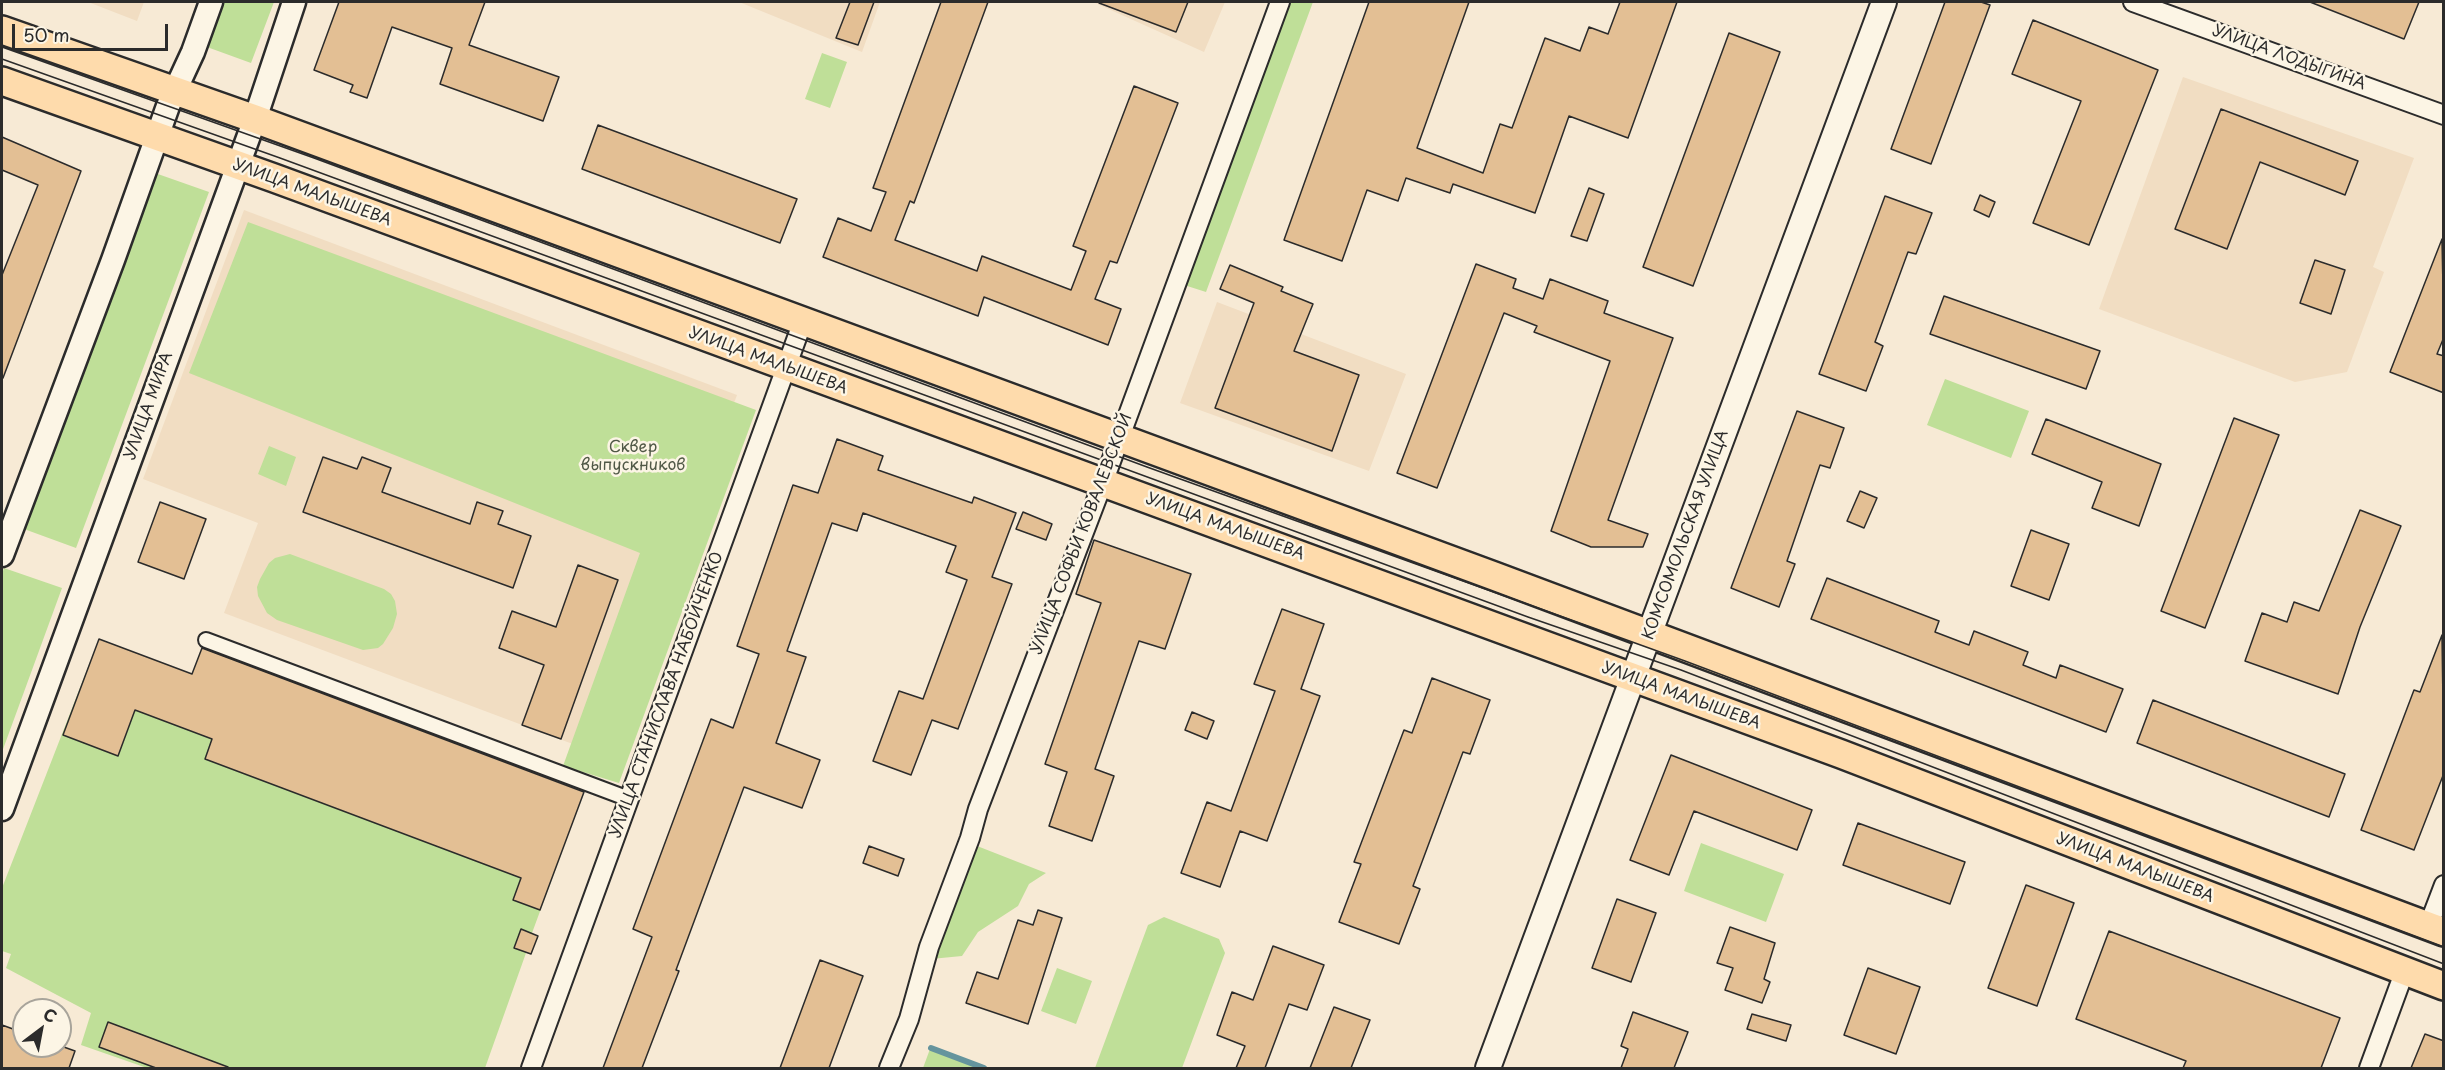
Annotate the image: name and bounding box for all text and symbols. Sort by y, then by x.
scale bar [15,12,171,50]
text: 50 m [23,21,70,48]
street label: УЛИЦА ЛОДЫГИНА [2210,21,2368,95]
street label: УЛИЦА МАЛЫШЕВА [230,155,394,231]
street label: УЛИЦА МАЛЫШЕВА [686,323,850,399]
street label: УЛИЦА МИРА [121,350,177,462]
street label: УЛИЦА СОФЬИ КОВАЛЕВСКОЙ [1027,411,1137,657]
street label: КОМСОМОЛЬСКАЯ УЛИЦА [1639,427,1733,643]
park label: Сквер выпускников [580,438,686,476]
street label: УЛИЦА МАЛЫШЕВА [1143,489,1307,565]
street label: УЛИЦА СТАНИСЛАВА НАБОЙЧЕНКО [606,549,728,841]
street label: УЛИЦА МАЛЫШЕВА [1599,658,1763,734]
street label: УЛИЦА МАЛЫШЕВА [2054,829,2216,907]
north arrow [12,998,72,1058]
text: С [39,1001,62,1028]

